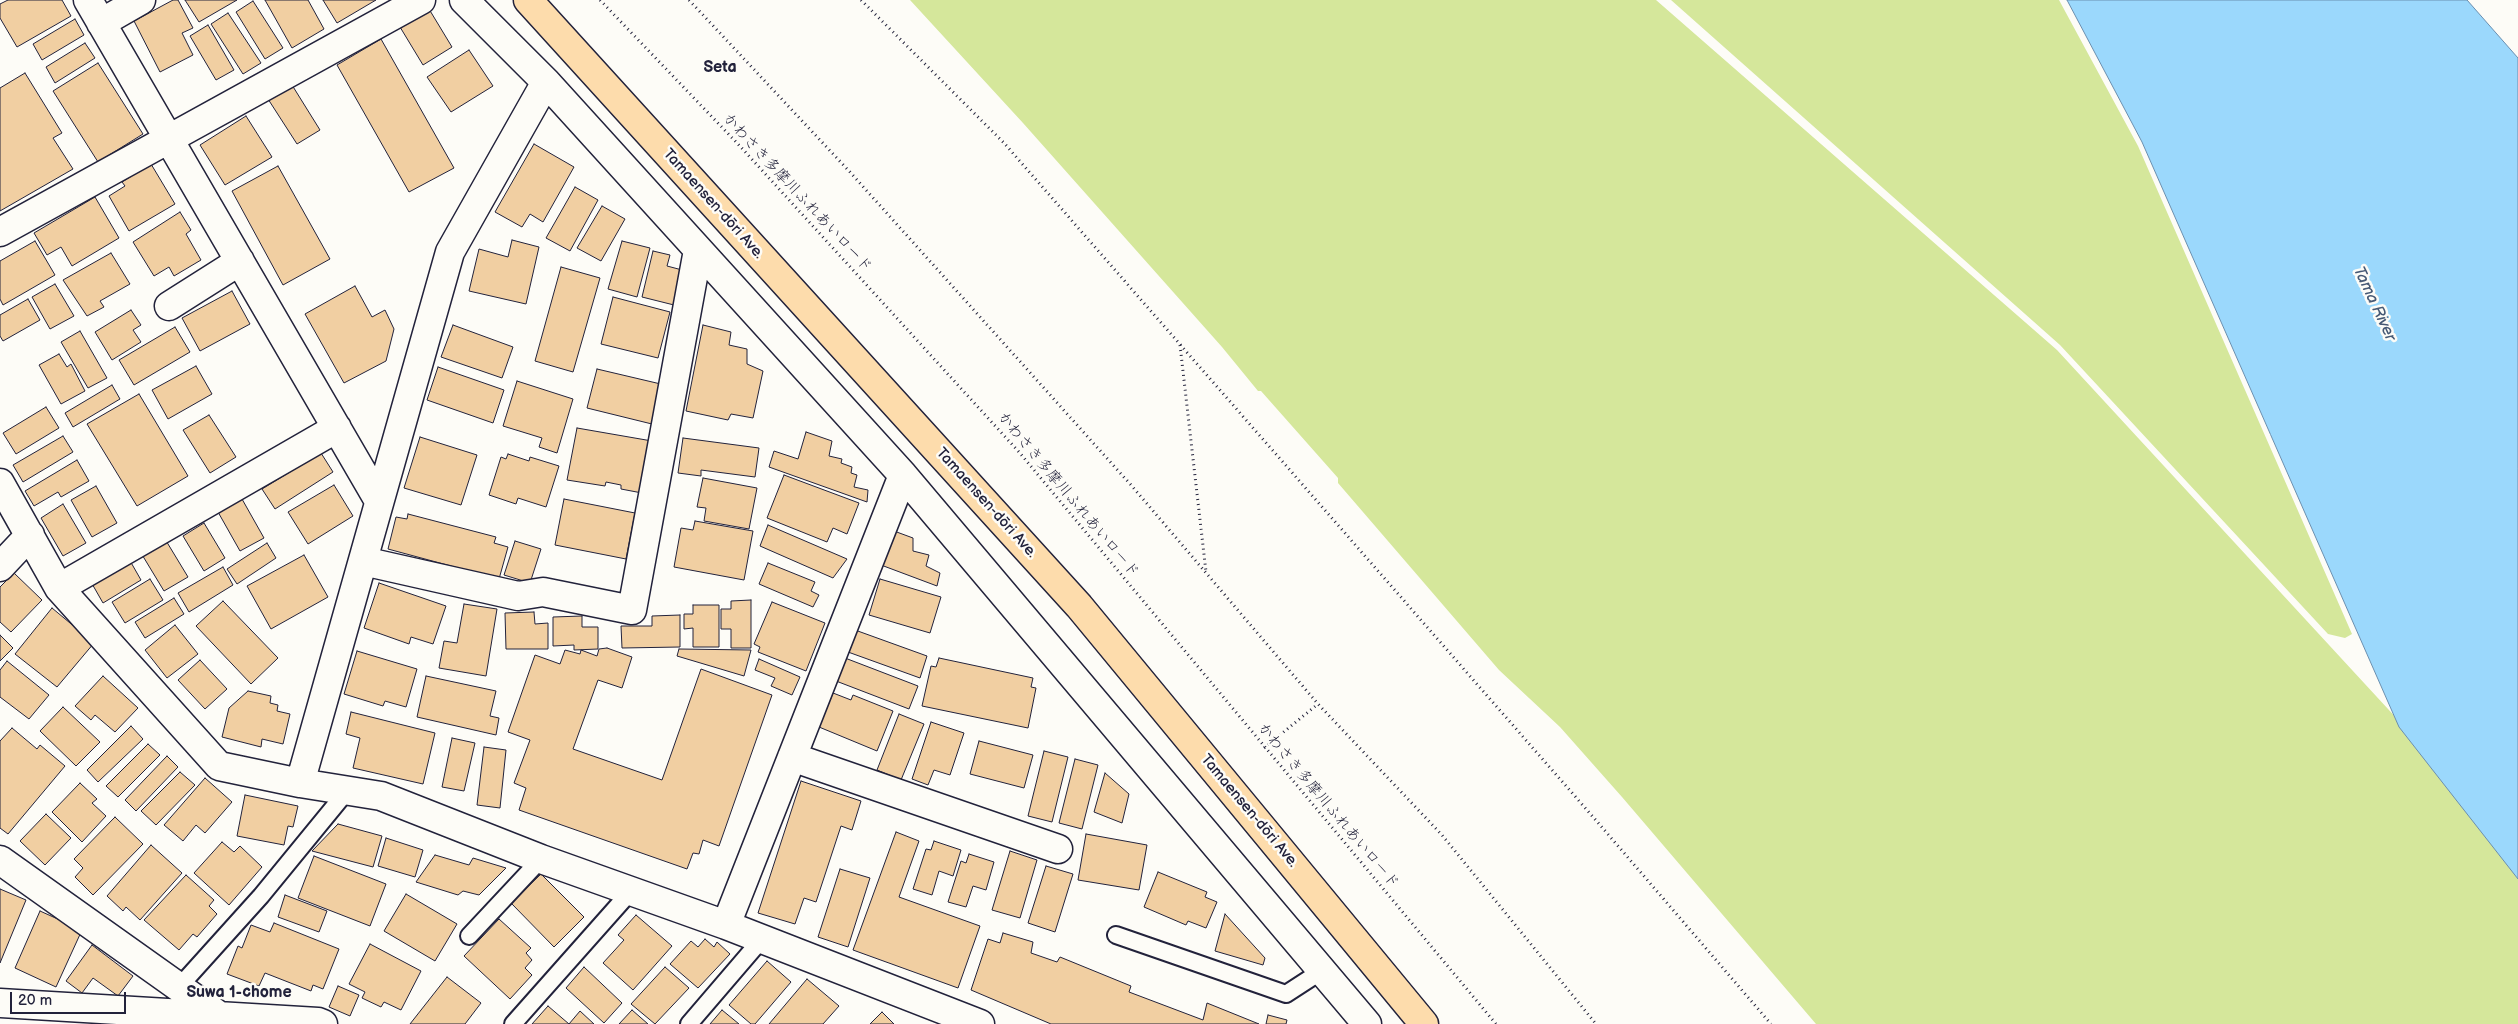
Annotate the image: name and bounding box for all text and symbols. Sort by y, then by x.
district label: Seta [703,58,737,78]
street label: かわさき多摩川ふれあいロード [719,110,875,276]
street label: Tamaensen-dōri Ave. [659,145,767,263]
water label: Tama River [2348,264,2400,344]
street label: かわさき多摩川ふれあいロード [994,409,1142,581]
street label: Tamaensen-dōri Ave. [932,444,1040,562]
street label: かわさき多摩川ふれあいロード [1254,720,1402,892]
street label: Tamaensen-dōri Ave. [1197,751,1301,871]
scale bar [12,982,129,1014]
district label: Suwa 1-chome [186,983,292,1003]
text: 20 m [18,991,52,1010]

